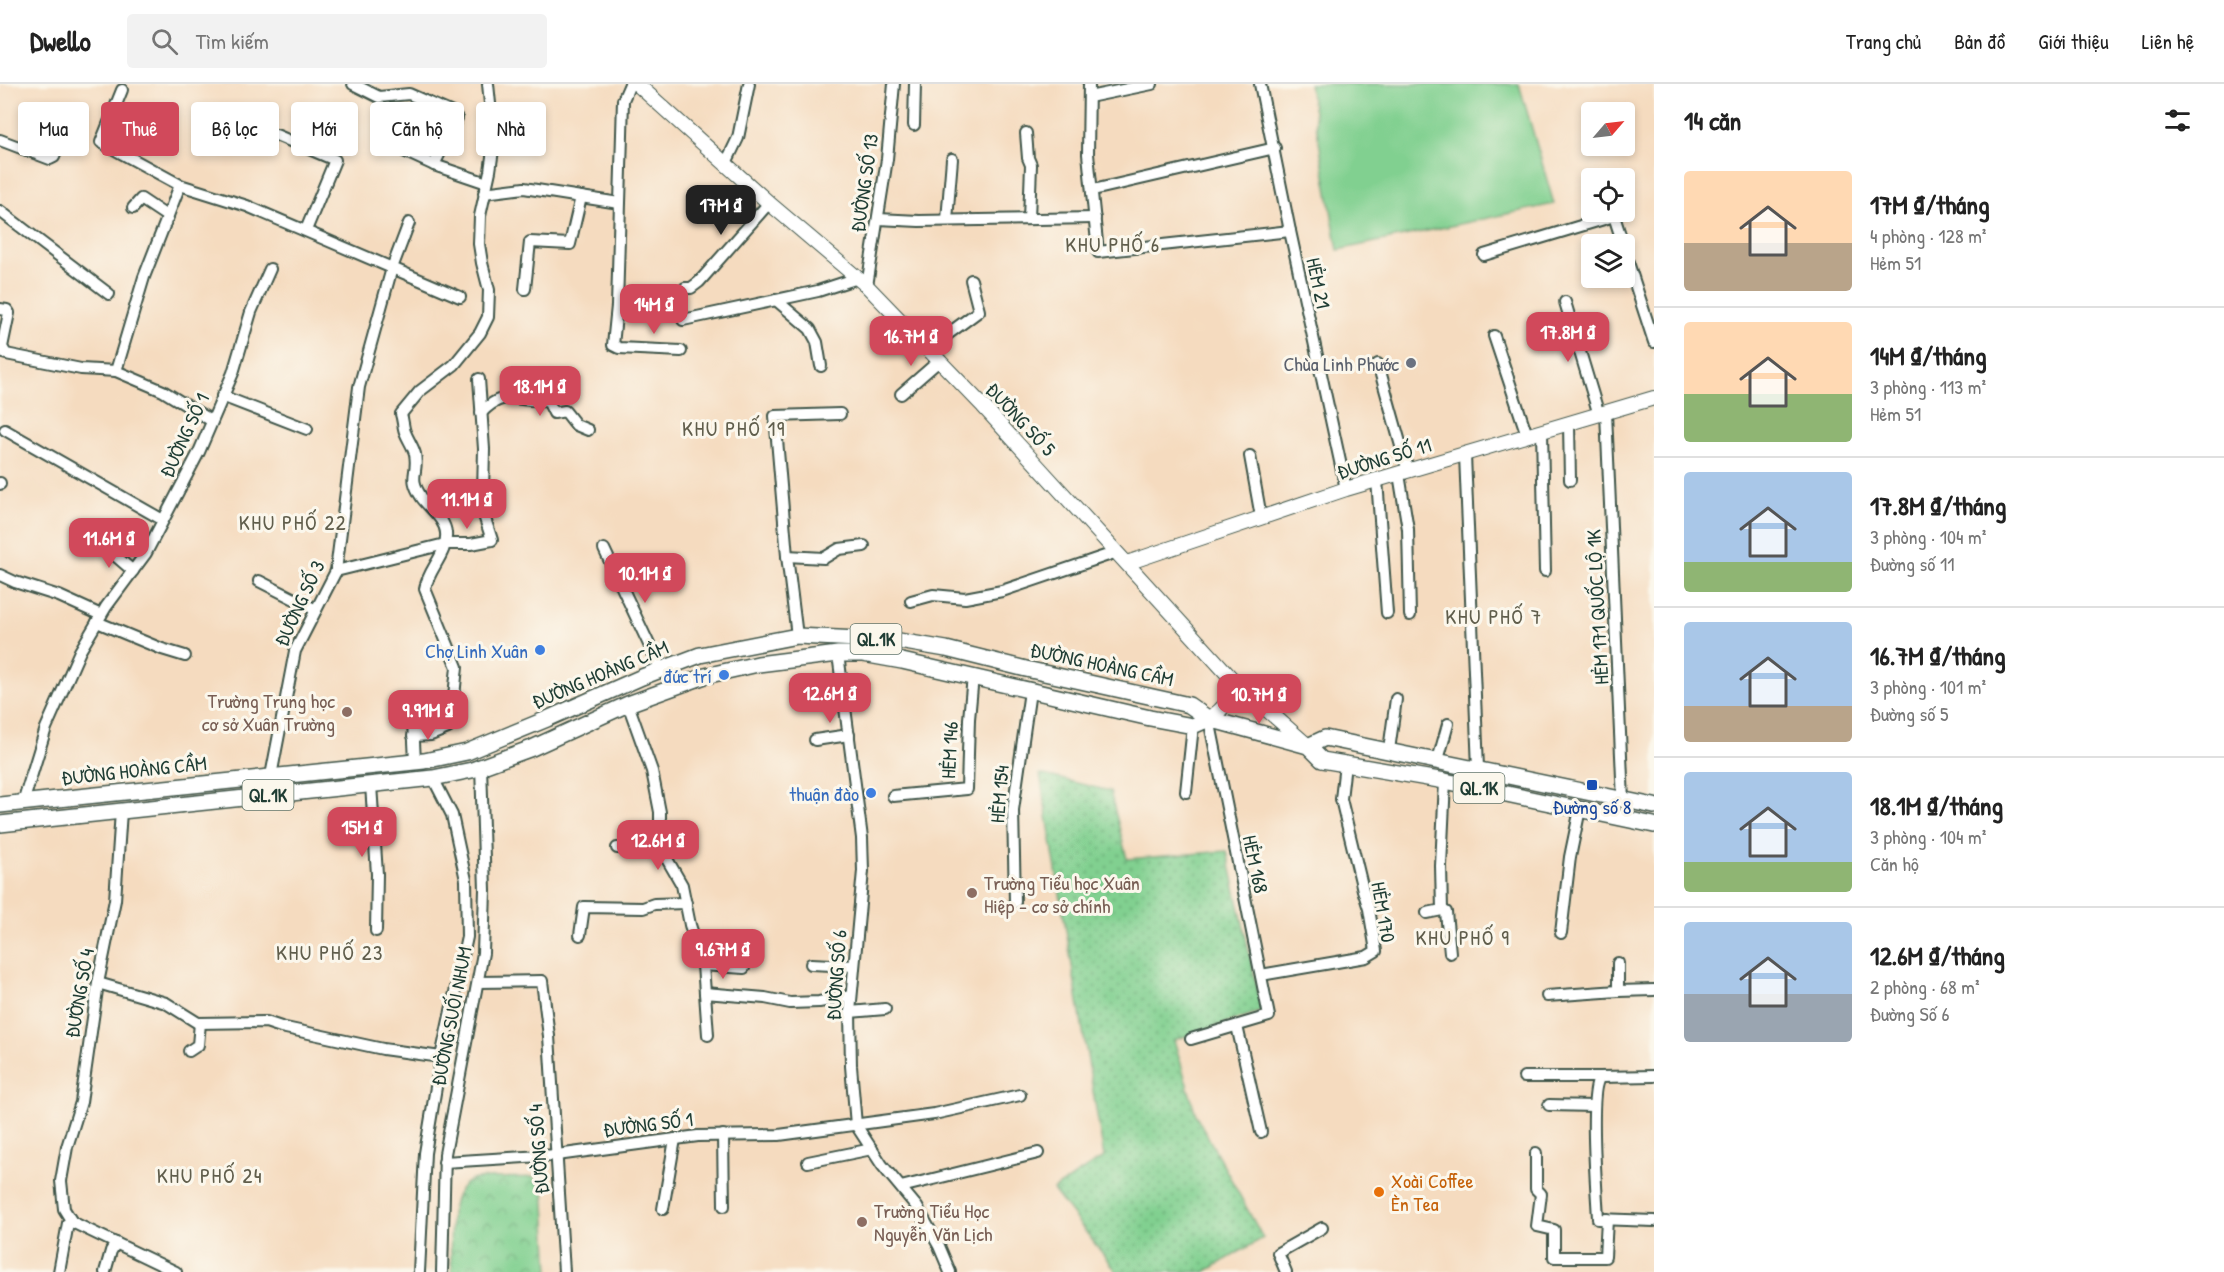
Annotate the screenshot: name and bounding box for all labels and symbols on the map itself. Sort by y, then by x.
north arrow [1581,102,1635,156]
street label: ĐƯỜNG SỐ 13 [844,132,884,234]
pin: 17M ₫ [679,185,763,236]
district label: KHU PHỐ 6 [1065,230,1161,259]
street label: HẺM 21 [1300,255,1338,311]
pin: 14M ₫ [612,284,696,335]
pin: 17.8M ₫ [1513,312,1623,363]
pin: 16.7M ₫ [856,316,966,367]
place label: Chùa Linh Phước [1283,350,1399,377]
marker: Chùa Linh Phước [1404,356,1418,370]
pin: 18.1M ₫ [485,366,595,417]
street label: ĐƯỜNG SỐ 5 [980,376,1062,462]
street label: ĐƯỜNG SỐ 1 [153,388,215,482]
district label: KHU PHỐ 19 [682,414,786,443]
street label: ĐƯỜNG SỐ 11 [1333,431,1435,485]
pin: 11.1M ₫ [412,479,522,530]
district label: KHU PHỐ 22 [239,508,347,537]
pin: 11.6M ₫ [54,518,164,569]
street label: HẺM 171 QUỐC LỘ 1K [1579,528,1615,685]
pin: 10.1M ₫ [590,553,700,604]
street label: ĐƯỜNG SỐ 3 [267,556,331,650]
district label: KHU PHỐ 7 [1445,602,1543,631]
road number: QL.1K [850,624,902,654]
street label: ĐƯỜNG HOÀNG CẦM [528,633,672,715]
street label: ĐƯỜNG HOÀNG CẦM [1028,636,1176,692]
place label: Chợ Linh Xuân [425,637,528,664]
marker: Chợ Linh Xuân [533,643,547,657]
place label: đức trí [664,662,712,689]
marker: đức trí [717,668,731,682]
pin: 12.6M ₫ [775,673,885,724]
pin: 10.7M ₫ [1204,674,1314,725]
place label: Trường Trung học cơ sở Xuân Trường [202,687,335,737]
pin: 9.91M ₫ [373,690,483,741]
marker: Trường Trung học cơ sở Xuân Trường [340,705,354,719]
street label: HẺM 146 [934,721,964,779]
street label: ĐƯỜNG HOÀNG CẦM [60,749,208,791]
street label: HẺM 154 [983,764,1015,824]
road number: QL.1K [1454,773,1504,803]
marker: Đường số 8 [1585,778,1599,792]
road number: QL.1K [242,780,294,810]
place label: thuận đào [789,780,859,807]
marker: thuận đào [864,786,878,800]
place label: Đường số 8 [1553,793,1631,820]
pin: 15M ₫ [320,807,404,858]
pin: 12.6M ₫ [603,820,713,871]
street label: HẺM 168 [1237,833,1275,895]
place label: Trường Tiểu học Xuân Hiệp - cơ sở chính [984,869,1140,919]
street label: HẺM 170 [1365,880,1403,944]
marker: Trường Tiểu học Xuân Hiệp - cơ sở chính [965,886,979,900]
district label: KHU PHỐ 9 [1416,923,1510,952]
pin: 9.67M ₫ [668,929,778,980]
street label: ĐƯỜNG SỐ 6 [819,929,853,1021]
district label: KHU PHỐ 23 [276,938,384,967]
street label: ĐƯỜNG SUỐI NHUM [424,944,478,1088]
street label: ĐƯỜNG SỐ 4 [58,946,100,1040]
street label: ĐƯỜNG SỐ 4 [521,1103,555,1195]
street label: ĐƯỜNG SỐ 1 [602,1105,694,1143]
district label: KHU PHỐ 24 [157,1161,263,1190]
place label: Xoài Coffee Èn Tea [1391,1167,1473,1217]
marker: Xoài Coffee Èn Tea [1372,1185,1386,1199]
place label: Trường Tiểu Học Nguyễn Văn Lịch [874,1197,992,1247]
marker: Trường Tiểu Học Nguyễn Văn Lịch [855,1215,869,1229]

